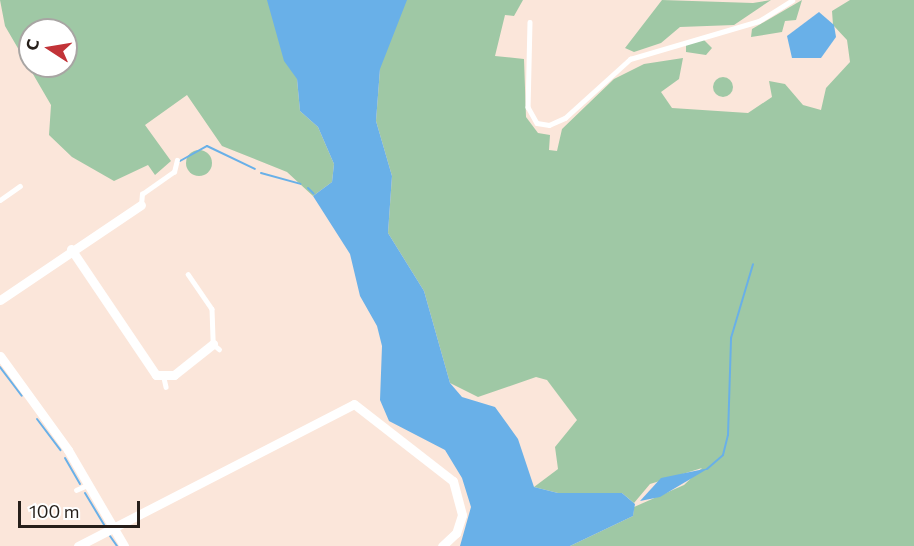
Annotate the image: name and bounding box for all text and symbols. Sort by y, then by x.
north arrow [18,18,78,78]
text: С [21,37,42,52]
scale bar [21,489,142,527]
text: 100 m [29,500,79,522]

